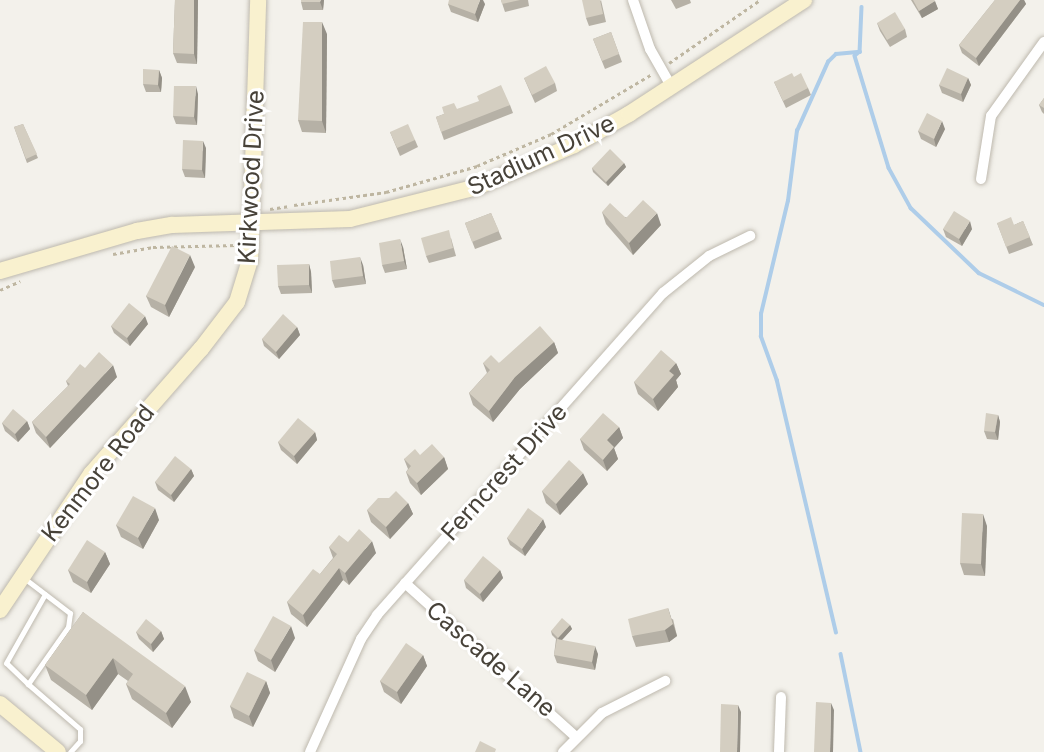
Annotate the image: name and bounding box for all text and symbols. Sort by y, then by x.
street label: Kirkwood Drive [232,89,270,265]
street label: Stadium Drive [463,108,619,202]
street label: Ferncrest Drive [435,398,573,546]
street label: Kenmore Road [36,399,160,547]
street label: Cascade Lane [421,595,561,723]

